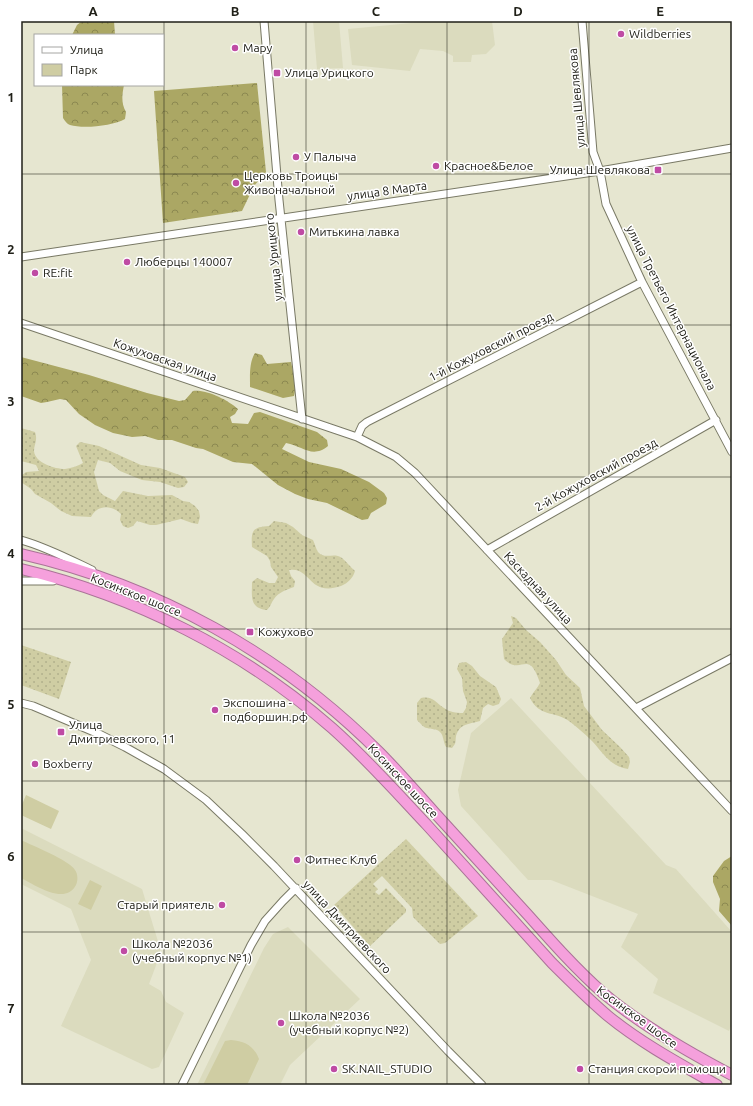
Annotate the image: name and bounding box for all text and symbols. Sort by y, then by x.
text: A [88,4,98,18]
text: B [231,4,240,18]
text: C [372,4,381,18]
text: D [513,4,523,18]
text: E [656,4,664,18]
place label: Wildberries [629,27,691,40]
marker: Wildberries [616,29,626,39]
legend [34,34,164,86]
place label: Мару [243,41,273,54]
text: Улица [70,43,103,56]
marker: Мару [230,43,240,53]
street label: улица Шевлякова [566,48,587,148]
text: Парк [70,63,98,76]
place label: Улица Урицкого [285,66,374,79]
marker: Улица Урицкого [272,68,282,78]
text: 1 [7,90,15,104]
place label: У Палыча [304,150,356,163]
marker: У Палыча [291,152,301,162]
place label: Красное&Белое [444,159,533,172]
marker: Красное&Белое [431,161,441,171]
place label: Улица Шевлякова [550,163,650,176]
marker: Улица Шевлякова [653,165,663,175]
place label: Церковь Троицы Живоначальной [244,169,338,196]
marker: Церковь Троицы Живоначальной [231,178,241,188]
street label: улица 8 Марта [346,178,428,203]
street label: улица Урицкого [262,213,285,302]
street label: улица Третьего Интернационала [624,223,719,393]
place label: Митькина лавка [309,225,399,238]
marker: Митькина лавка [296,227,306,237]
text: 2 [7,242,15,256]
place label: Люберцы 140007 [135,255,233,268]
marker: Люберцы 140007 [122,257,132,267]
place label: RE:fit [43,266,73,279]
marker: RE:fit [30,268,40,278]
street label: 1-й Кожуховский проезд [427,310,555,384]
street label: Кожуховская улица [112,336,219,383]
text: 3 [7,394,15,408]
street label: 2-й Кожуховский проезд [532,436,659,514]
text: 4 [7,546,15,560]
street label: Каскадная улица [502,549,575,626]
street label: Косинское шоссе [89,570,183,619]
place label: Кожухово [258,625,314,638]
marker: Кожухово [245,627,255,637]
place label: Экспошина - подборшин.рф [223,696,308,723]
text: 5 [7,697,15,711]
marker: Экспошина - подборшин.рф [210,705,220,715]
place label: Улица Дмитриевского, 11 [69,718,175,745]
marker: Улица Дмитриевского, 11 [56,727,66,737]
street label: Косинское шоссе [366,741,441,820]
place label: Boxberry [43,757,93,770]
marker: Boxberry [30,759,40,769]
text: 6 [7,849,15,863]
place label: Фитнес Клуб [305,853,377,866]
marker: Фитнес Клуб [292,855,302,865]
street label: улица Дмитриевского [301,877,394,976]
place label: Старый приятель [117,898,214,911]
marker: Старый приятель [217,900,227,910]
place label: Школа №2036 (учебный корпус №1) [132,937,252,965]
marker: Школа №2036 (учебный корпус №1) [119,946,129,956]
street label: Косинское шоссе [595,983,680,1050]
text: 7 [7,1001,15,1015]
place label: Школа №2036 (учебный корпус №2) [289,1009,409,1037]
marker: Школа №2036 (учебный корпус №2) [276,1018,286,1028]
place label: SK.NAIL_STUDIO [342,1062,432,1075]
place label: Станция скорой помощи [588,1062,726,1075]
marker: SK.NAIL_STUDIO [329,1064,339,1074]
marker: Станция скорой помощи [575,1064,585,1074]

